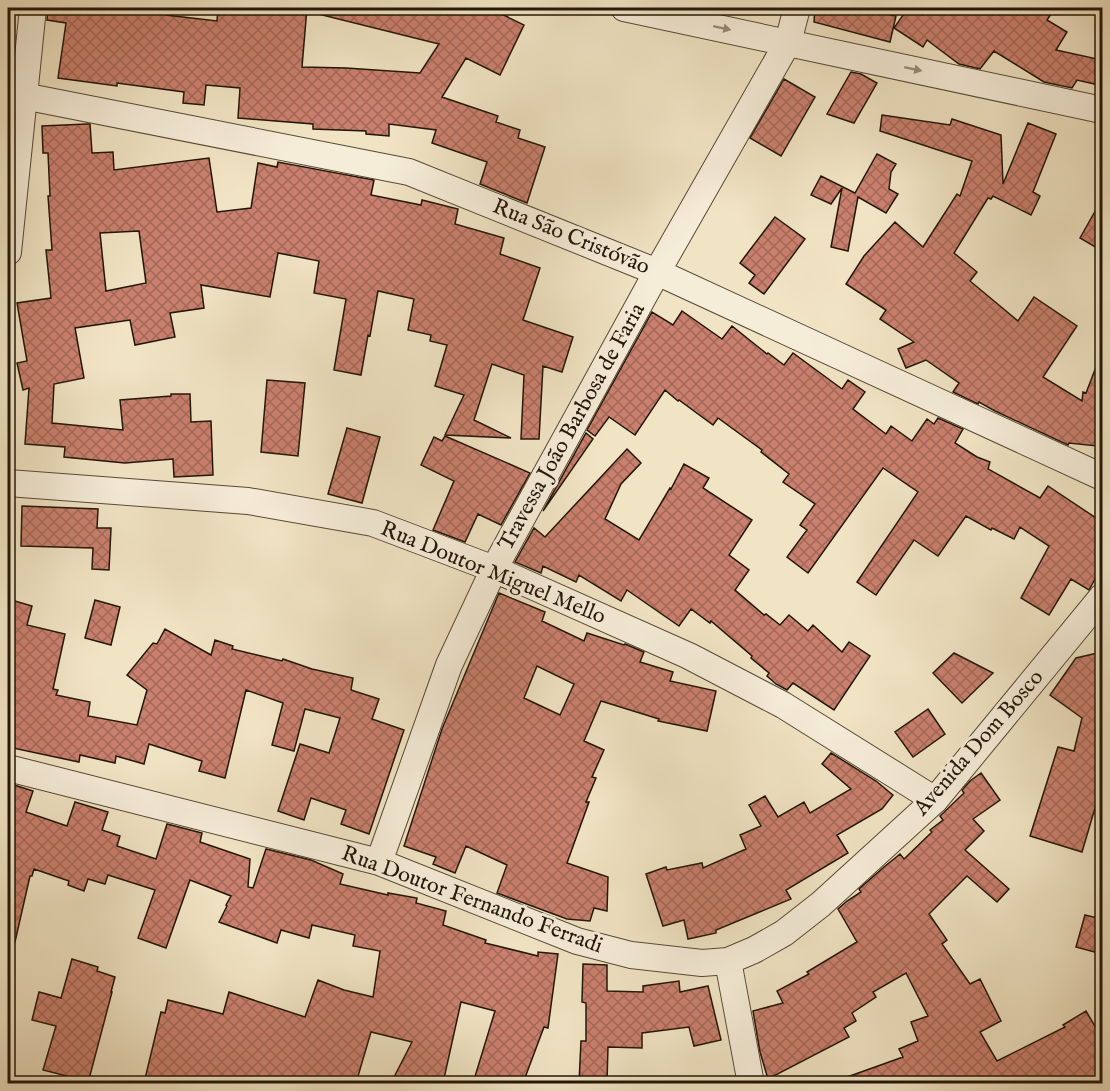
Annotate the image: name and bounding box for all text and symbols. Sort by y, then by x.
one-way arrow [713,24,732,33]
one-way arrow [904,65,923,74]
street label: Rua São Cristóvão [488,193,654,281]
street label: Travessa João Barbosa de Faria [492,298,652,556]
street label: Rua Doutor Miguel Mello [376,515,610,631]
street label: Avenida Dom Bosco [907,664,1050,823]
street label: Rua Doutor Fernando Ferradi [338,840,606,960]

